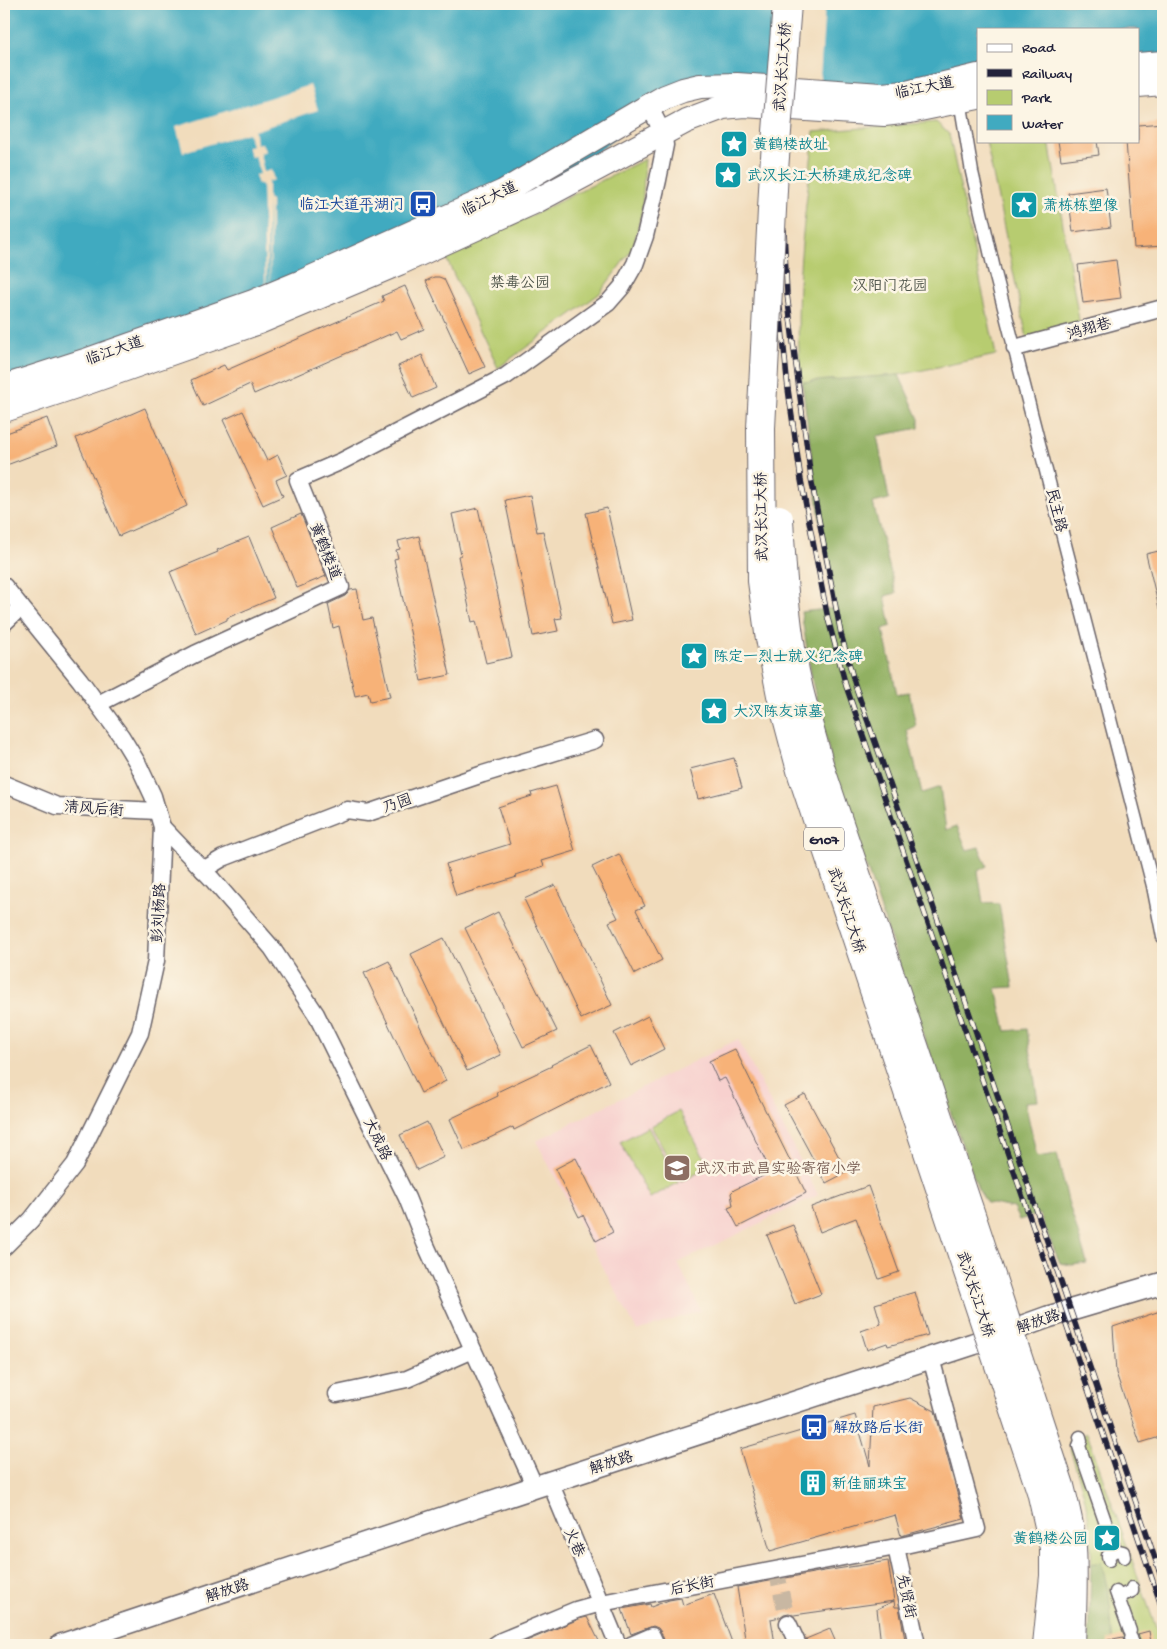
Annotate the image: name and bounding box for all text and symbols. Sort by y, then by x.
street label: 武汉长江大桥 [772,22,796,113]
legend [977,28,1140,142]
text: Road [1022,40,1056,58]
text: Railway [1022,66,1073,84]
street label: 临江大道 [893,74,956,104]
text: Park [1021,90,1052,108]
text: Water [1022,116,1064,134]
place icon: 黄鹤楼故址 [719,129,749,159]
place label: 黄鹤楼故址 [753,136,828,155]
place icon: 武汉长江大桥建成纪念碑 [713,160,743,190]
place label: 武汉长江大桥建成纪念碑 [747,167,912,186]
street label: 临江大道 [459,179,521,221]
bus stop icon: 临江大道平湖门 [408,189,438,219]
place icon: 萧栋栋塑像 [1009,190,1039,220]
place label: 临江大道平湖门 [299,197,404,215]
place label: 萧栋栋塑像 [1043,197,1118,216]
park label: 禁毒公园 [490,275,550,293]
park label: 汉阳门花园 [852,278,928,296]
street label: 鸿翔巷 [1065,315,1114,345]
street label: 临江大道 [83,334,146,370]
street label: 武汉长江大桥 [753,472,773,562]
street label: 民主路 [1041,486,1069,535]
street label: 黄鹤楼道 [305,520,345,583]
place icon: 陈定一烈士就义纪念碑 [679,641,709,671]
place label: 陈定一烈士就义纪念碑 [713,648,863,667]
place icon: 大汉陈友谅墓 [699,696,729,726]
place label: 大汉陈友谅墓 [733,704,823,722]
street label: 乃园 [381,791,415,818]
street label: 清风后街 [63,799,124,821]
road number: G107 [804,828,844,851]
street label: 武汉长江大桥 [823,865,868,956]
street label: 彭刘杨路 [148,883,171,944]
street label: 大成路 [358,1116,394,1164]
school or university icon: 武汉市武昌实验寄宿小学 [662,1153,692,1183]
place label: 武汉市武昌实验寄宿小学 [696,1160,861,1179]
street label: 武汉长江大桥 [952,1249,997,1340]
street label: 解放路 [1014,1307,1063,1339]
bus stop icon: 解放路后长街 [799,1412,829,1442]
place label: 解放路后长街 [833,1420,923,1438]
street label: 解放路 [587,1448,636,1479]
building icon: 新佳丽珠宝 [798,1468,828,1498]
place label: 新佳丽珠宝 [832,1475,907,1494]
place icon: 黄鹤楼公园 [1092,1523,1122,1553]
street label: 火巷 [559,1525,587,1560]
place label: 黄鹤楼公园 [1013,1530,1088,1549]
street label: 先贤街 [892,1573,919,1620]
street label: 后长街 [669,1574,716,1600]
street label: 解放路 [203,1576,252,1607]

